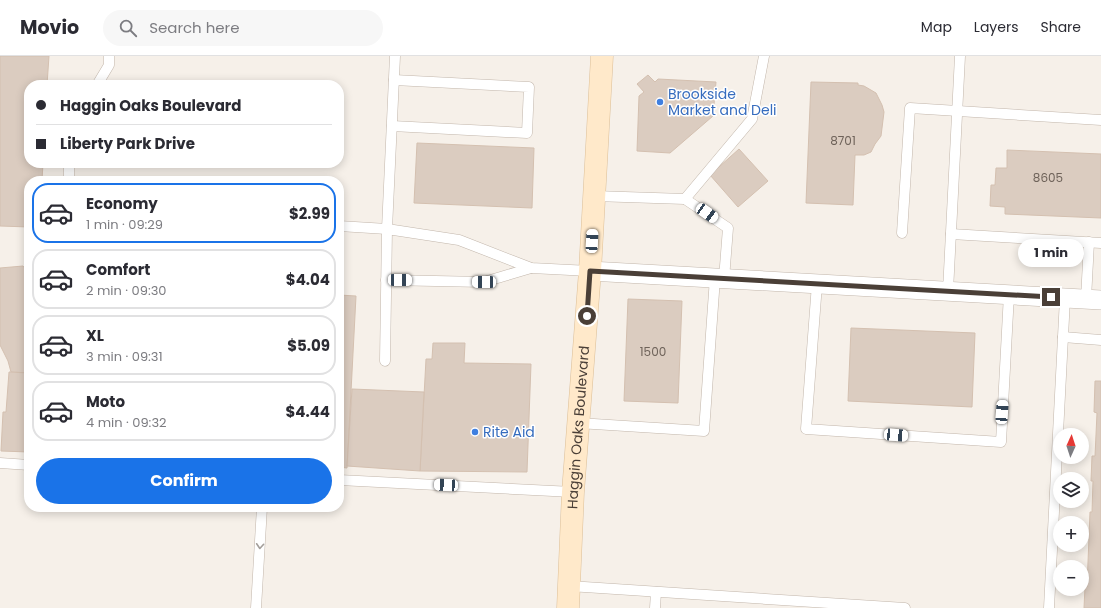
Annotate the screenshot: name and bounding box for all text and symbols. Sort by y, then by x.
search box [103,10,383,46]
text: Movio [20,14,79,41]
icon: search [117,17,139,39]
text: Search here [149,17,240,38]
text: Map [921,17,952,37]
text: Layers [974,17,1018,37]
text: Share [1040,17,1081,37]
place label: Brookside Market and Deli [668,84,777,120]
text: Haggin Oaks Boulevard [60,95,241,116]
marker: Brookside Market and Deli [655,97,665,107]
house number: 8701 [830,132,856,149]
text: Liberty Park Drive [60,133,195,154]
house number: 8605 [1033,169,1063,186]
text: Economy [86,193,158,214]
icon: car [38,195,74,231]
car [694,201,720,225]
text: $2.99 [289,203,330,224]
text: 1 min · 09:29 [86,215,163,234]
car [585,229,599,253]
callout: 1 min [1018,239,1084,267]
text: 1 min [1034,243,1068,262]
text: Comfort [86,259,150,280]
icon: car [38,261,74,297]
text: $4.04 [286,269,330,290]
car [388,274,412,286]
car [472,276,496,288]
text: 2 min · 09:30 [86,281,167,300]
route end [1042,288,1060,306]
route start [578,307,596,325]
text: XL [86,325,104,346]
icon: car [38,327,74,363]
text: $5.09 [287,335,330,356]
house number: 1500 [640,343,666,360]
street label: Haggin Oaks Boulevard [562,345,594,509]
text: 3 min · 09:31 [86,347,163,366]
text: Moto [86,391,125,412]
icon: car [38,393,74,429]
car [995,400,1009,424]
text: $4.44 [285,401,330,422]
text: 4 min · 09:32 [86,413,167,432]
place label: Rite Aid [483,422,535,442]
marker: Rite Aid [470,427,480,437]
car [884,428,908,442]
north arrow [1053,428,1089,464]
map controls [1053,428,1089,596]
button: Confirm [36,458,332,504]
button: layers [1053,472,1089,508]
car [434,478,458,492]
button: + [1053,516,1089,552]
one-way arrow [255,543,264,549]
button: − [1053,560,1089,596]

